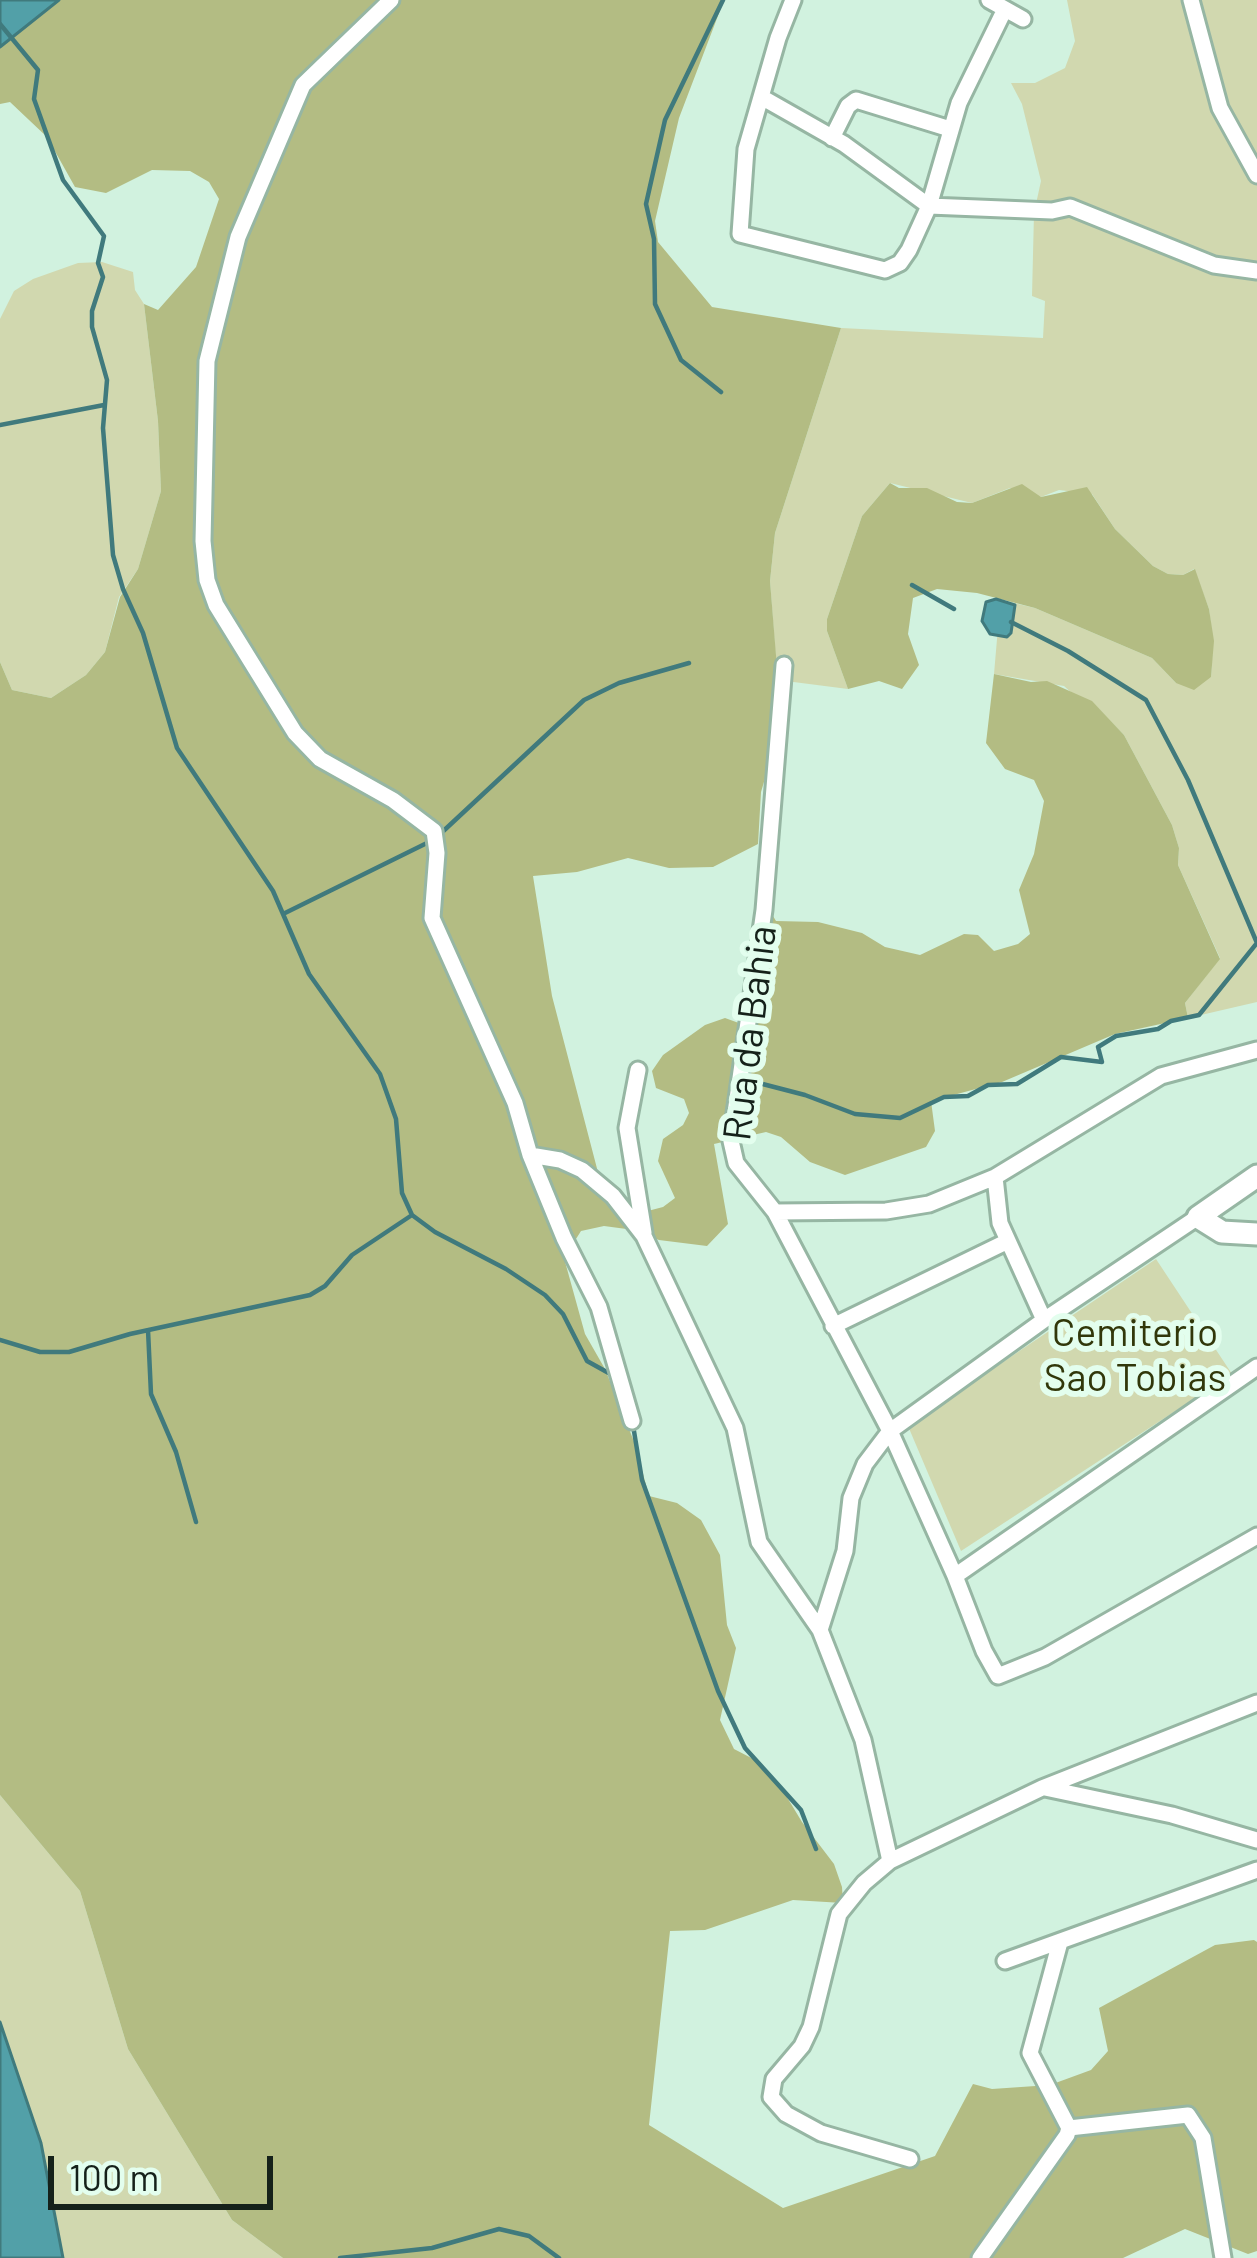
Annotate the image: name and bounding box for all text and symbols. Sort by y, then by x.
street label: Rua da Bahia [714,923,786,1143]
park label: Cemiterio Sao Tobias [1044,1310,1226,1401]
scale bar [54,2132,279,2206]
text: 100 m [69,2155,159,2198]

